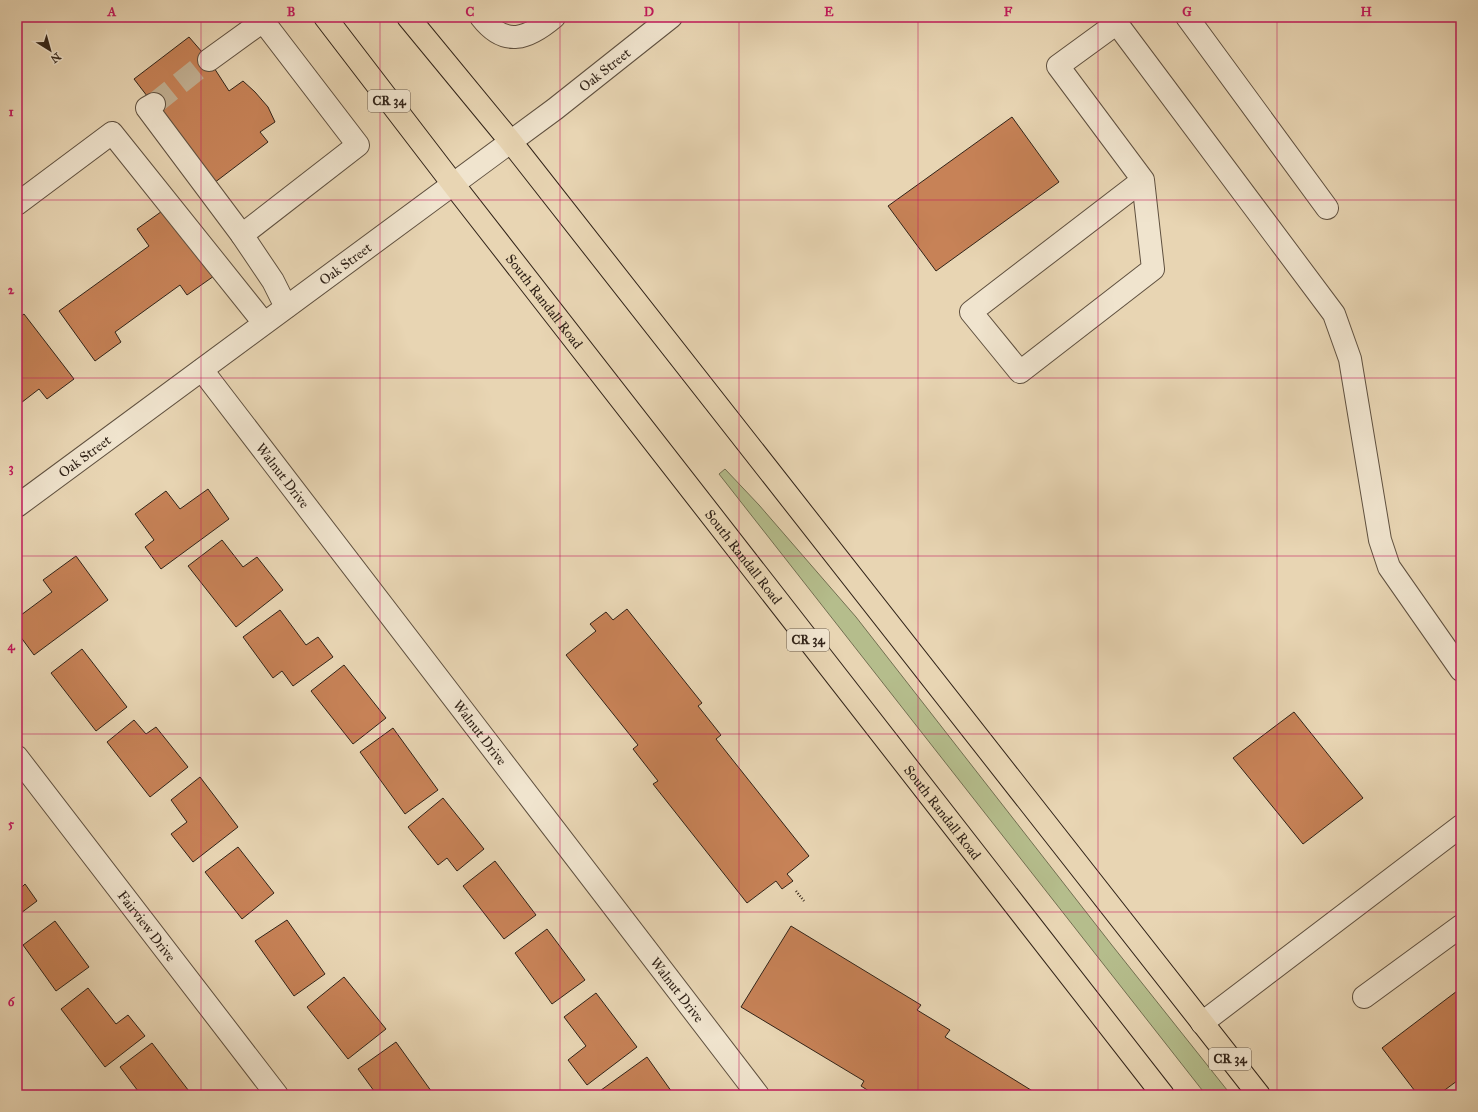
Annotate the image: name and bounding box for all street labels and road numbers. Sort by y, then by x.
street label: Oak Street [575,44,634,95]
road number: CR 34 [368,90,410,112]
street label: Oak Street [316,239,375,289]
street label: South Randall Road [502,251,586,352]
street label: Oak Street [55,431,114,481]
street label: Walnut Drive [253,440,313,512]
street label: South Randall Road [701,506,786,607]
road number: CR 34 [787,629,829,651]
street label: Walnut Drive [450,697,511,769]
street label: South Randall Road [901,762,985,863]
street label: Fairview Drive [114,887,180,965]
street label: Walnut Drive [647,954,708,1026]
road number: CR 34 [1209,1048,1251,1070]

